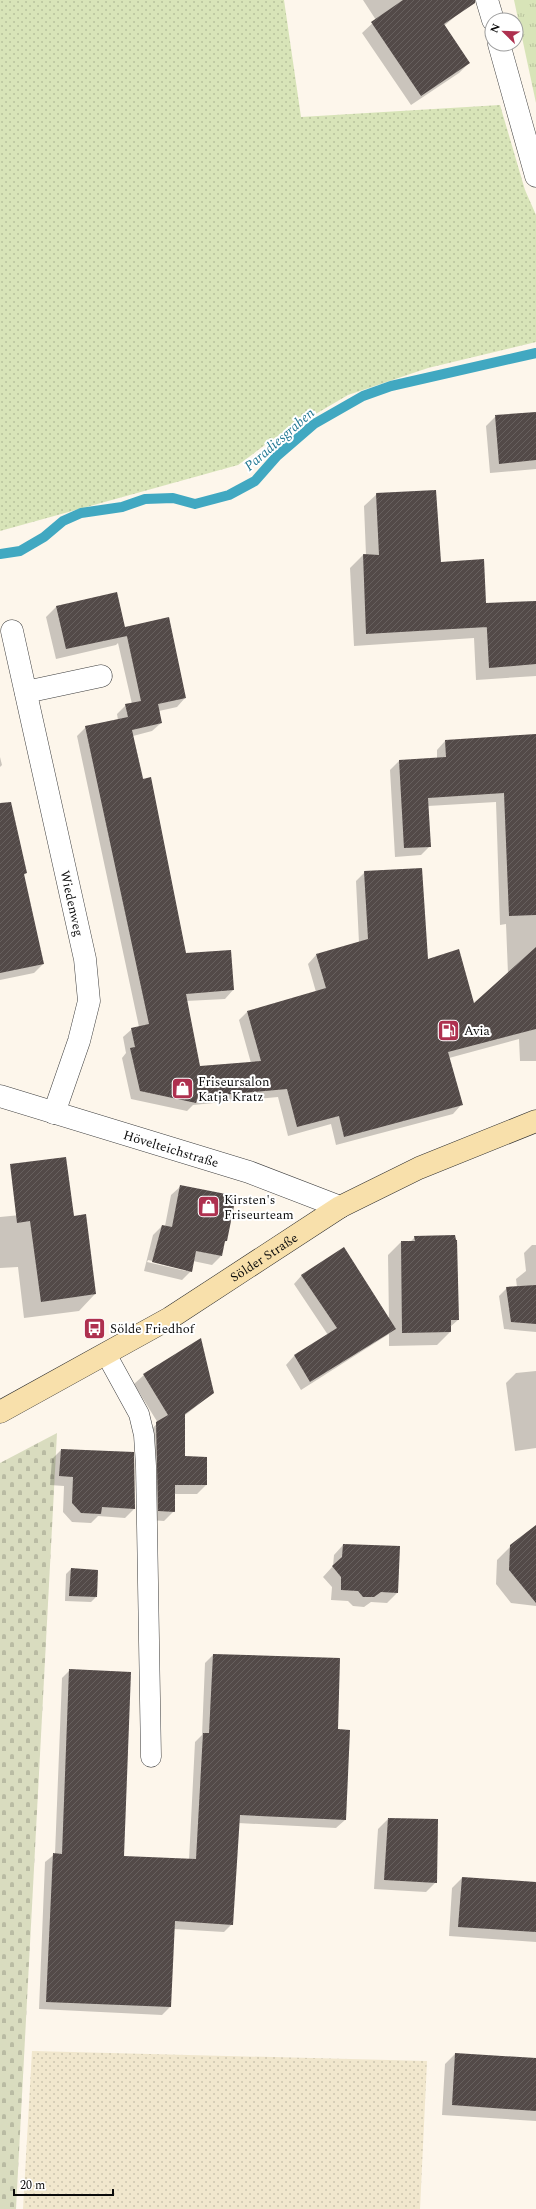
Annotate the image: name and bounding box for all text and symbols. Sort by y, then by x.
north arrow [484,12,524,52]
text: N [486,21,505,36]
water label: Paradiesgraben [239,402,320,476]
street label: Wiedenweg [55,869,89,939]
fuel station icon: Avia [435,1017,461,1043]
place label: Avia [464,1021,491,1041]
place label: Friseursalon Katja Kratz [198,1072,270,1107]
shop icon: Friseursalon Katja Kratz [169,1075,195,1101]
street label: Hövelteichstraße [121,1125,221,1173]
place label: Kirsten's Friseurteam [224,1190,294,1225]
shop icon: Kirsten's Friseurteam [195,1193,221,1219]
street label: Sölder Straße [226,1228,302,1287]
bus stop icon: Sölde Friedhof [81,1315,107,1341]
place label: Sölde Friedhof [110,1319,196,1339]
scale bar [14,2171,113,2197]
text: 20 m [20,2176,45,2195]

